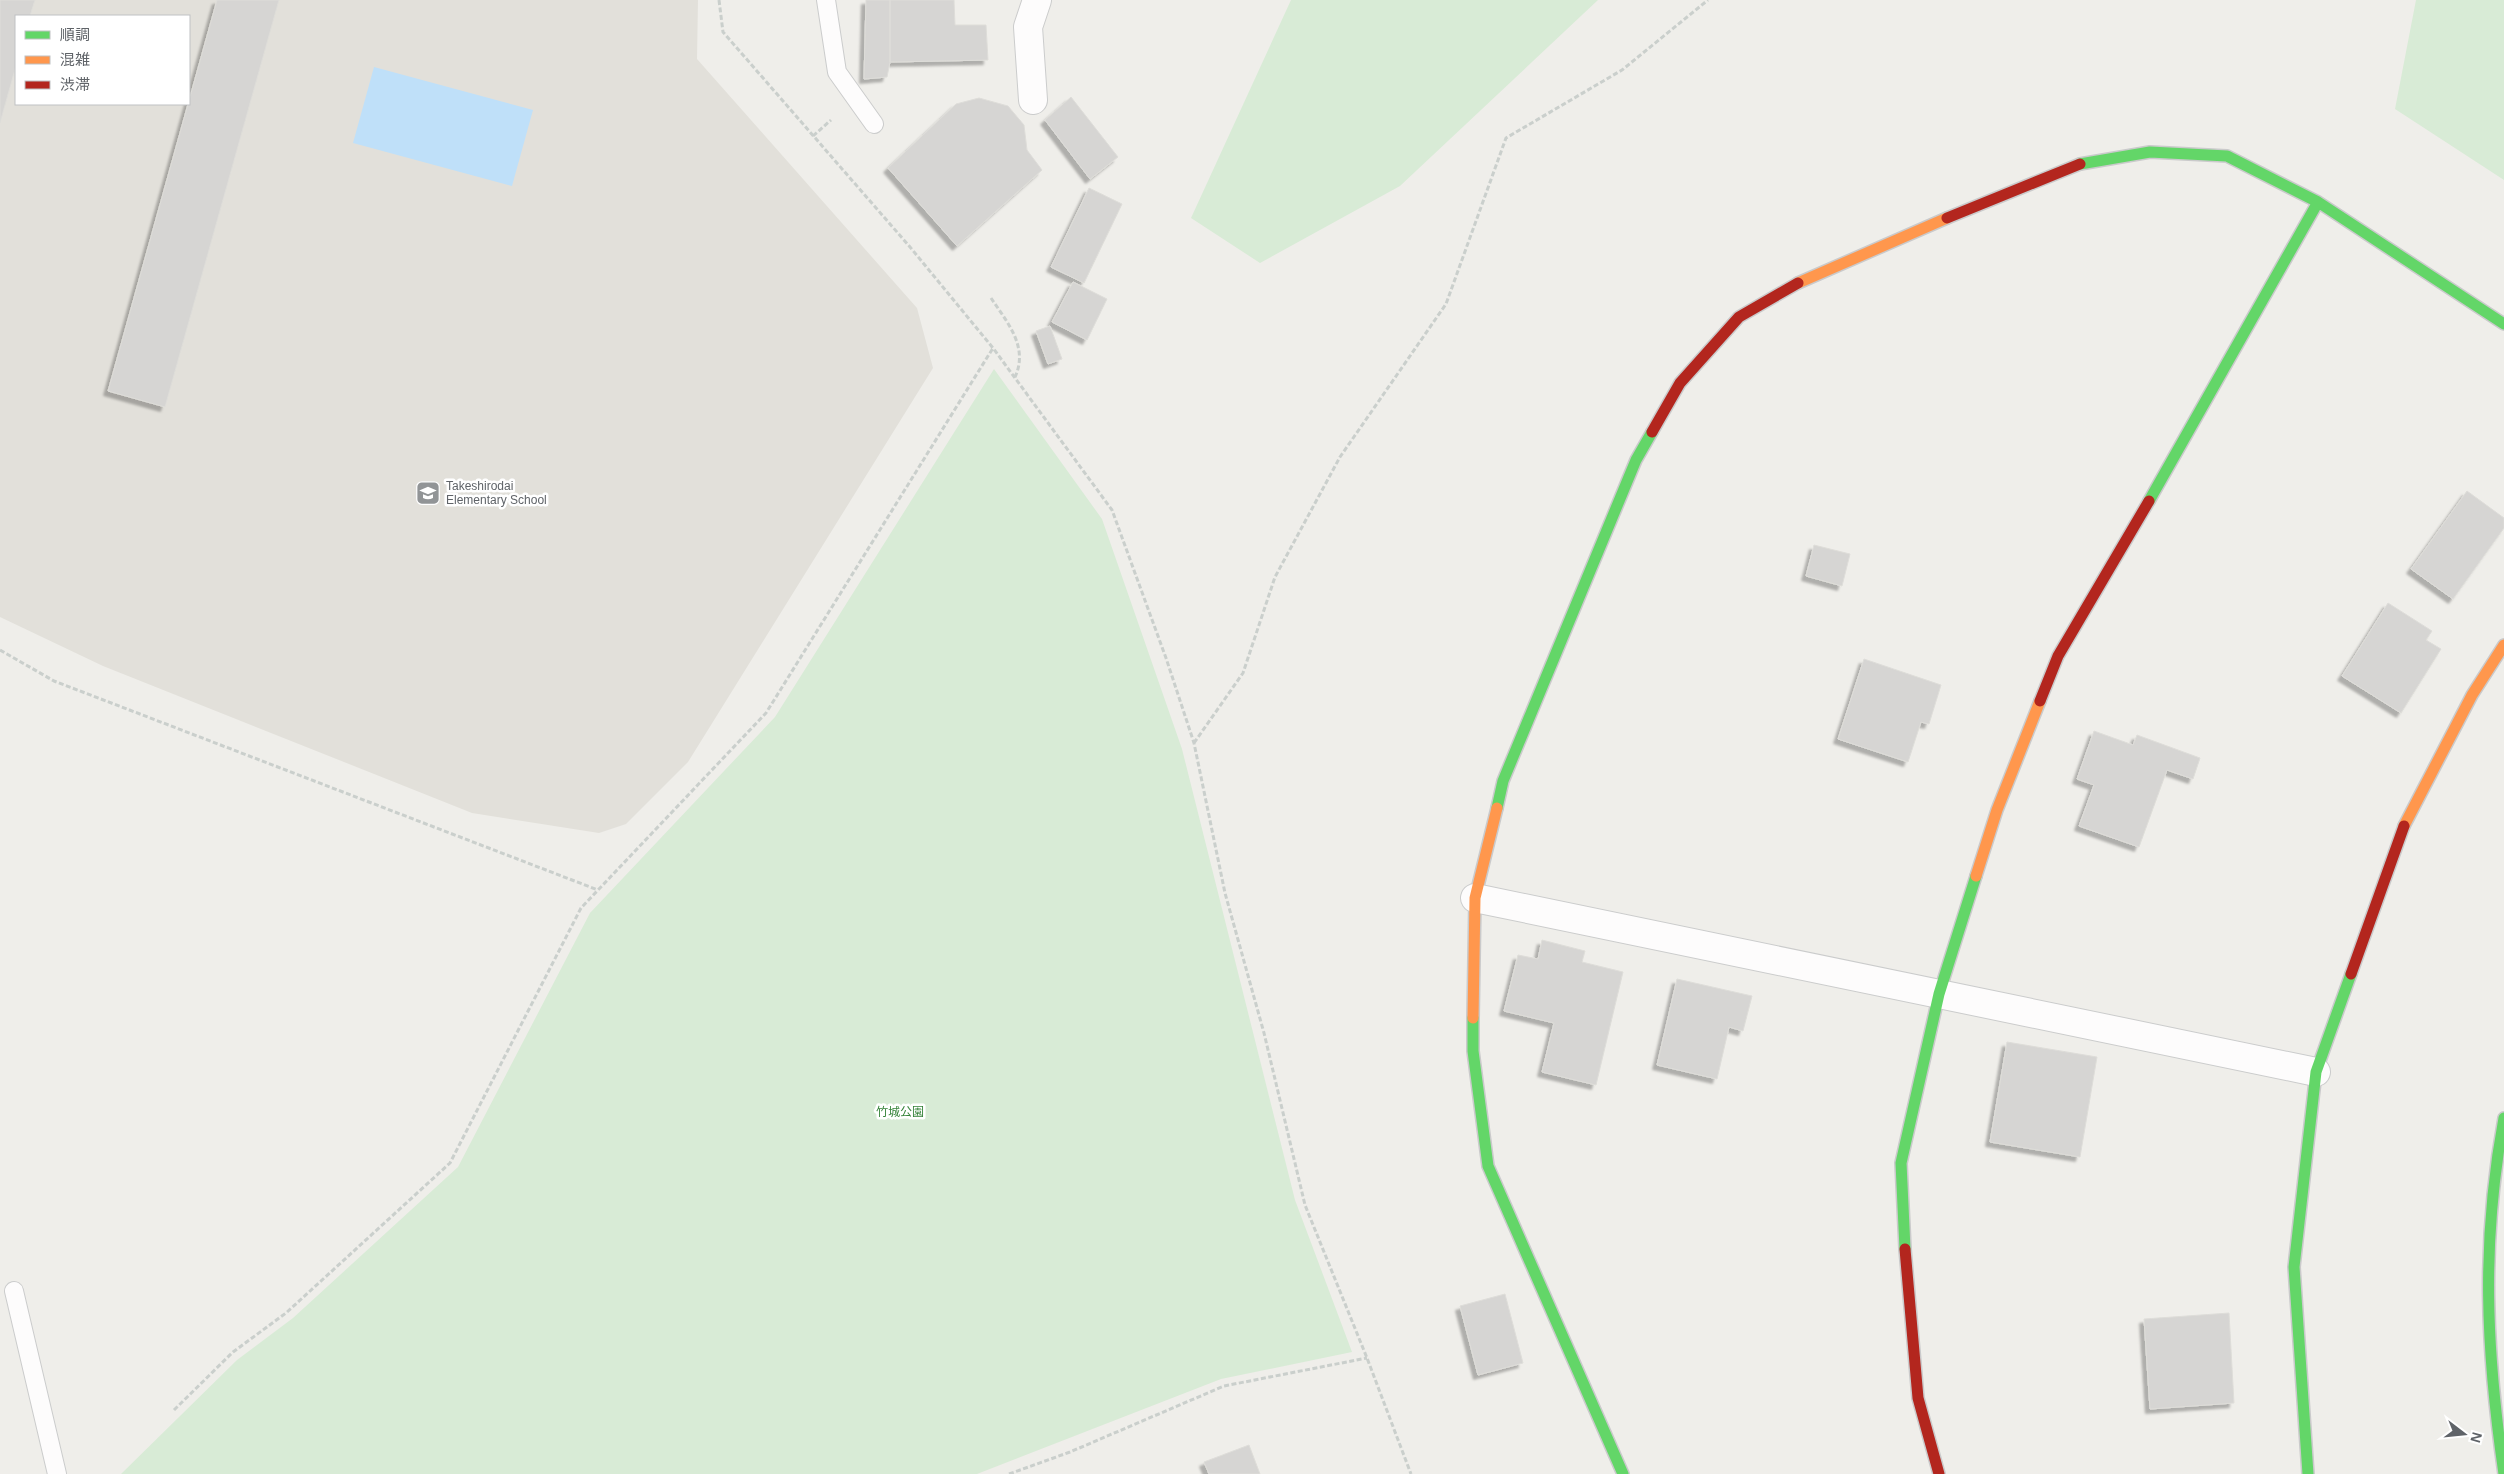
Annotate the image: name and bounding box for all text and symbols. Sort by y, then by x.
legend [15,15,190,105]
text: 順調 [60,26,90,43]
text: 混雑 [60,51,90,68]
text: 渋滞 [60,76,90,93]
place label: Takeshirodai Elementary School [446,479,547,507]
school or university icon: Takeshirodai Elementary School [415,480,441,506]
park label: 竹城公園 [876,1105,924,1119]
north arrow [2439,1409,2489,1459]
text: N [2467,1431,2486,1445]

